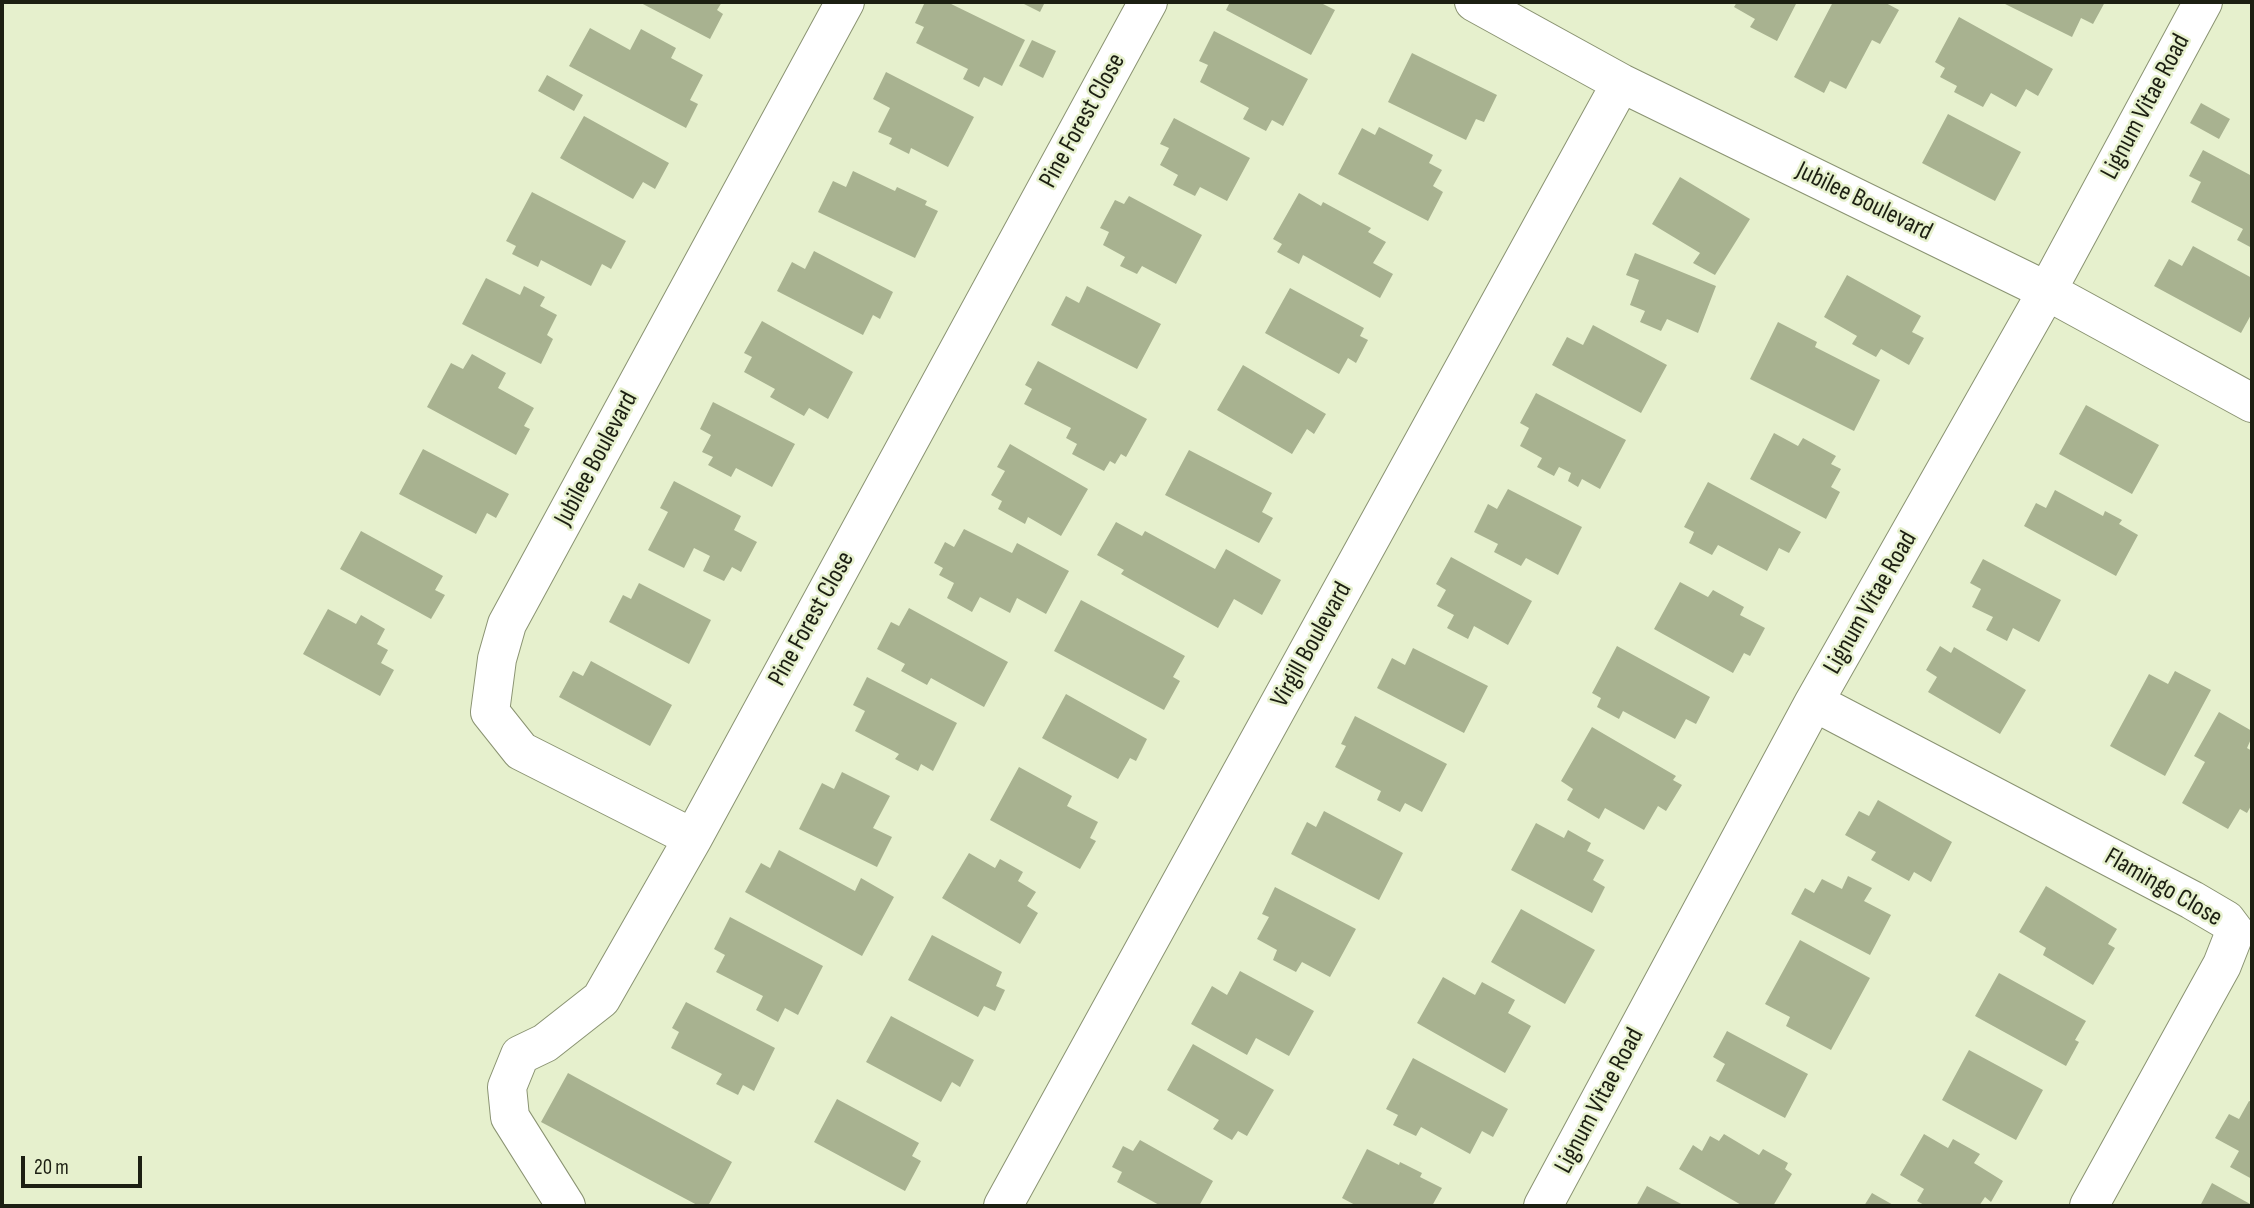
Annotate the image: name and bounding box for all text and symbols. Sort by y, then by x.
street label: Lignum Vitae Road [2095,29,2197,185]
street label: Pine Forest Close [1033,48,1133,194]
street label: Jubilee Boulevard [1791,156,1937,248]
street label: Jubilee Boulevard [549,387,645,531]
street label: Lignum Vitae Road [1818,526,1924,680]
street label: Pine Forest Close [762,546,862,692]
street label: Virgill Boulevard [1265,577,1359,713]
street label: Flamingo Close [2099,842,2227,934]
street label: Lignum Vitae Road [1549,1023,1651,1179]
scale bar [24,1142,145,1186]
text: 20 m [34,1155,69,1180]

